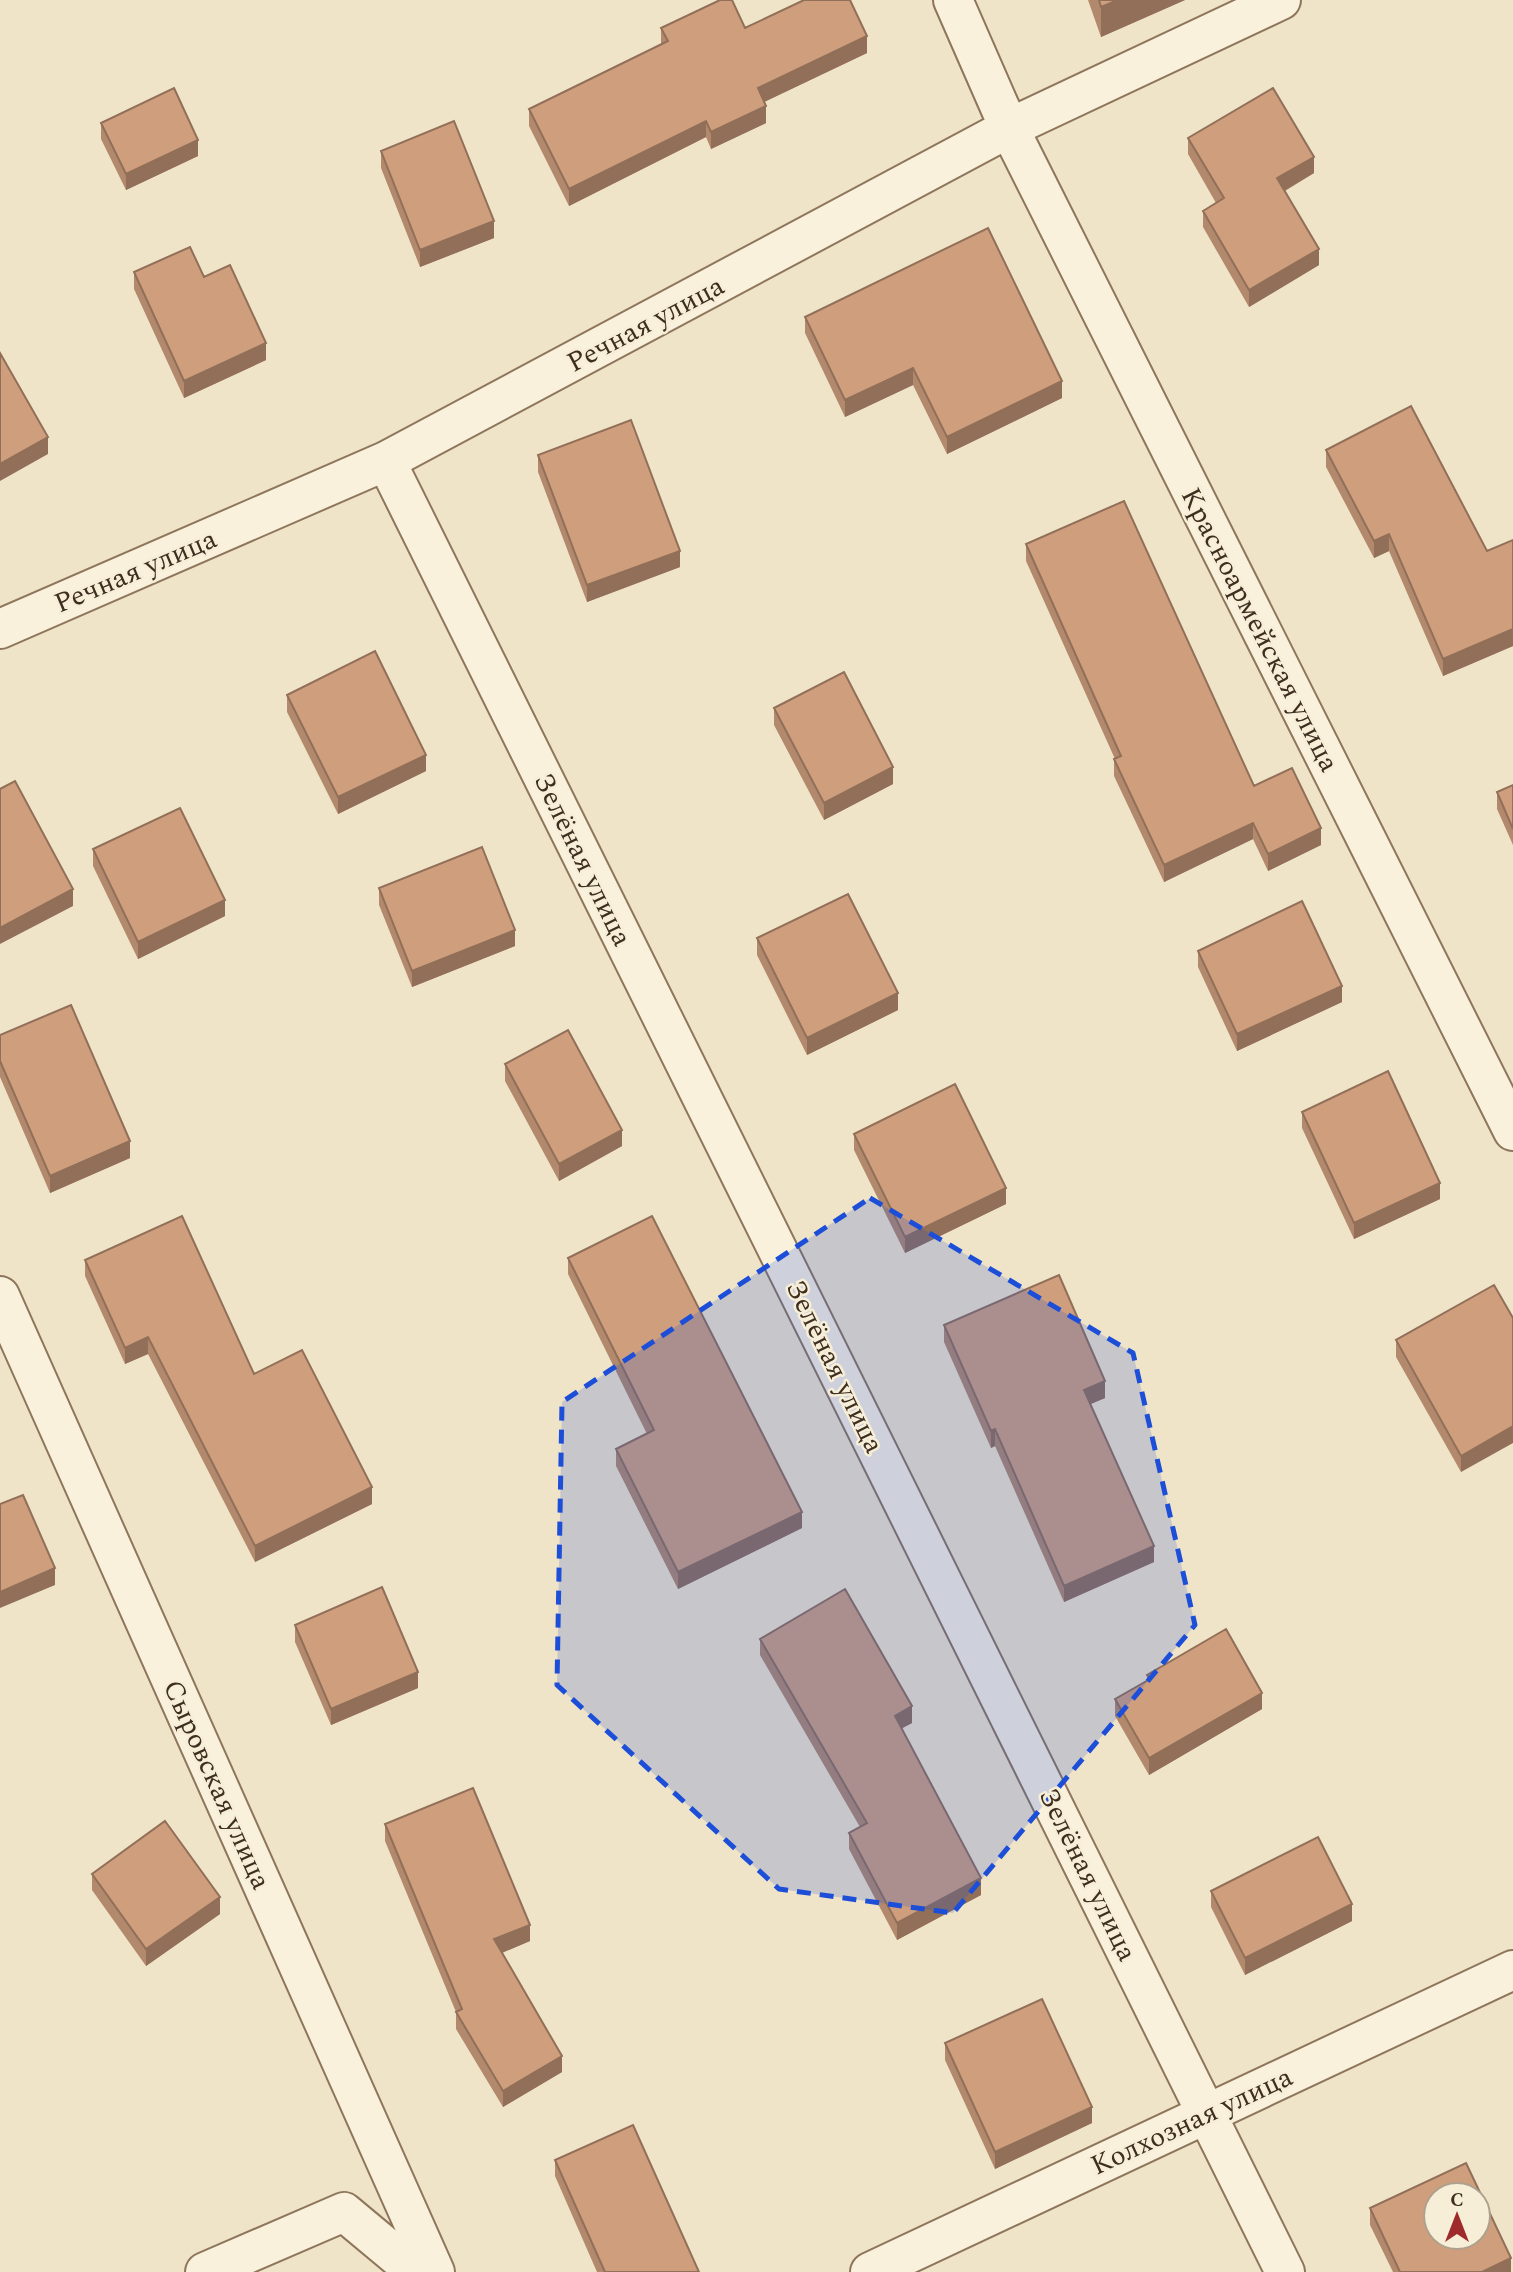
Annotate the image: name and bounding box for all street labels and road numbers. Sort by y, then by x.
street label: Речная улица [559,265,732,384]
street label: Красноармейская улица [1169,480,1350,780]
street label: Речная улица [48,518,224,625]
street label: Зелёная улица [522,766,643,954]
street label: Зелёная улица [774,1273,895,1461]
street label: Сыровская улица [151,1673,282,1897]
street label: Зелёная улица [1027,1781,1148,1969]
street label: Колхозная улица [1083,2056,1300,2187]

